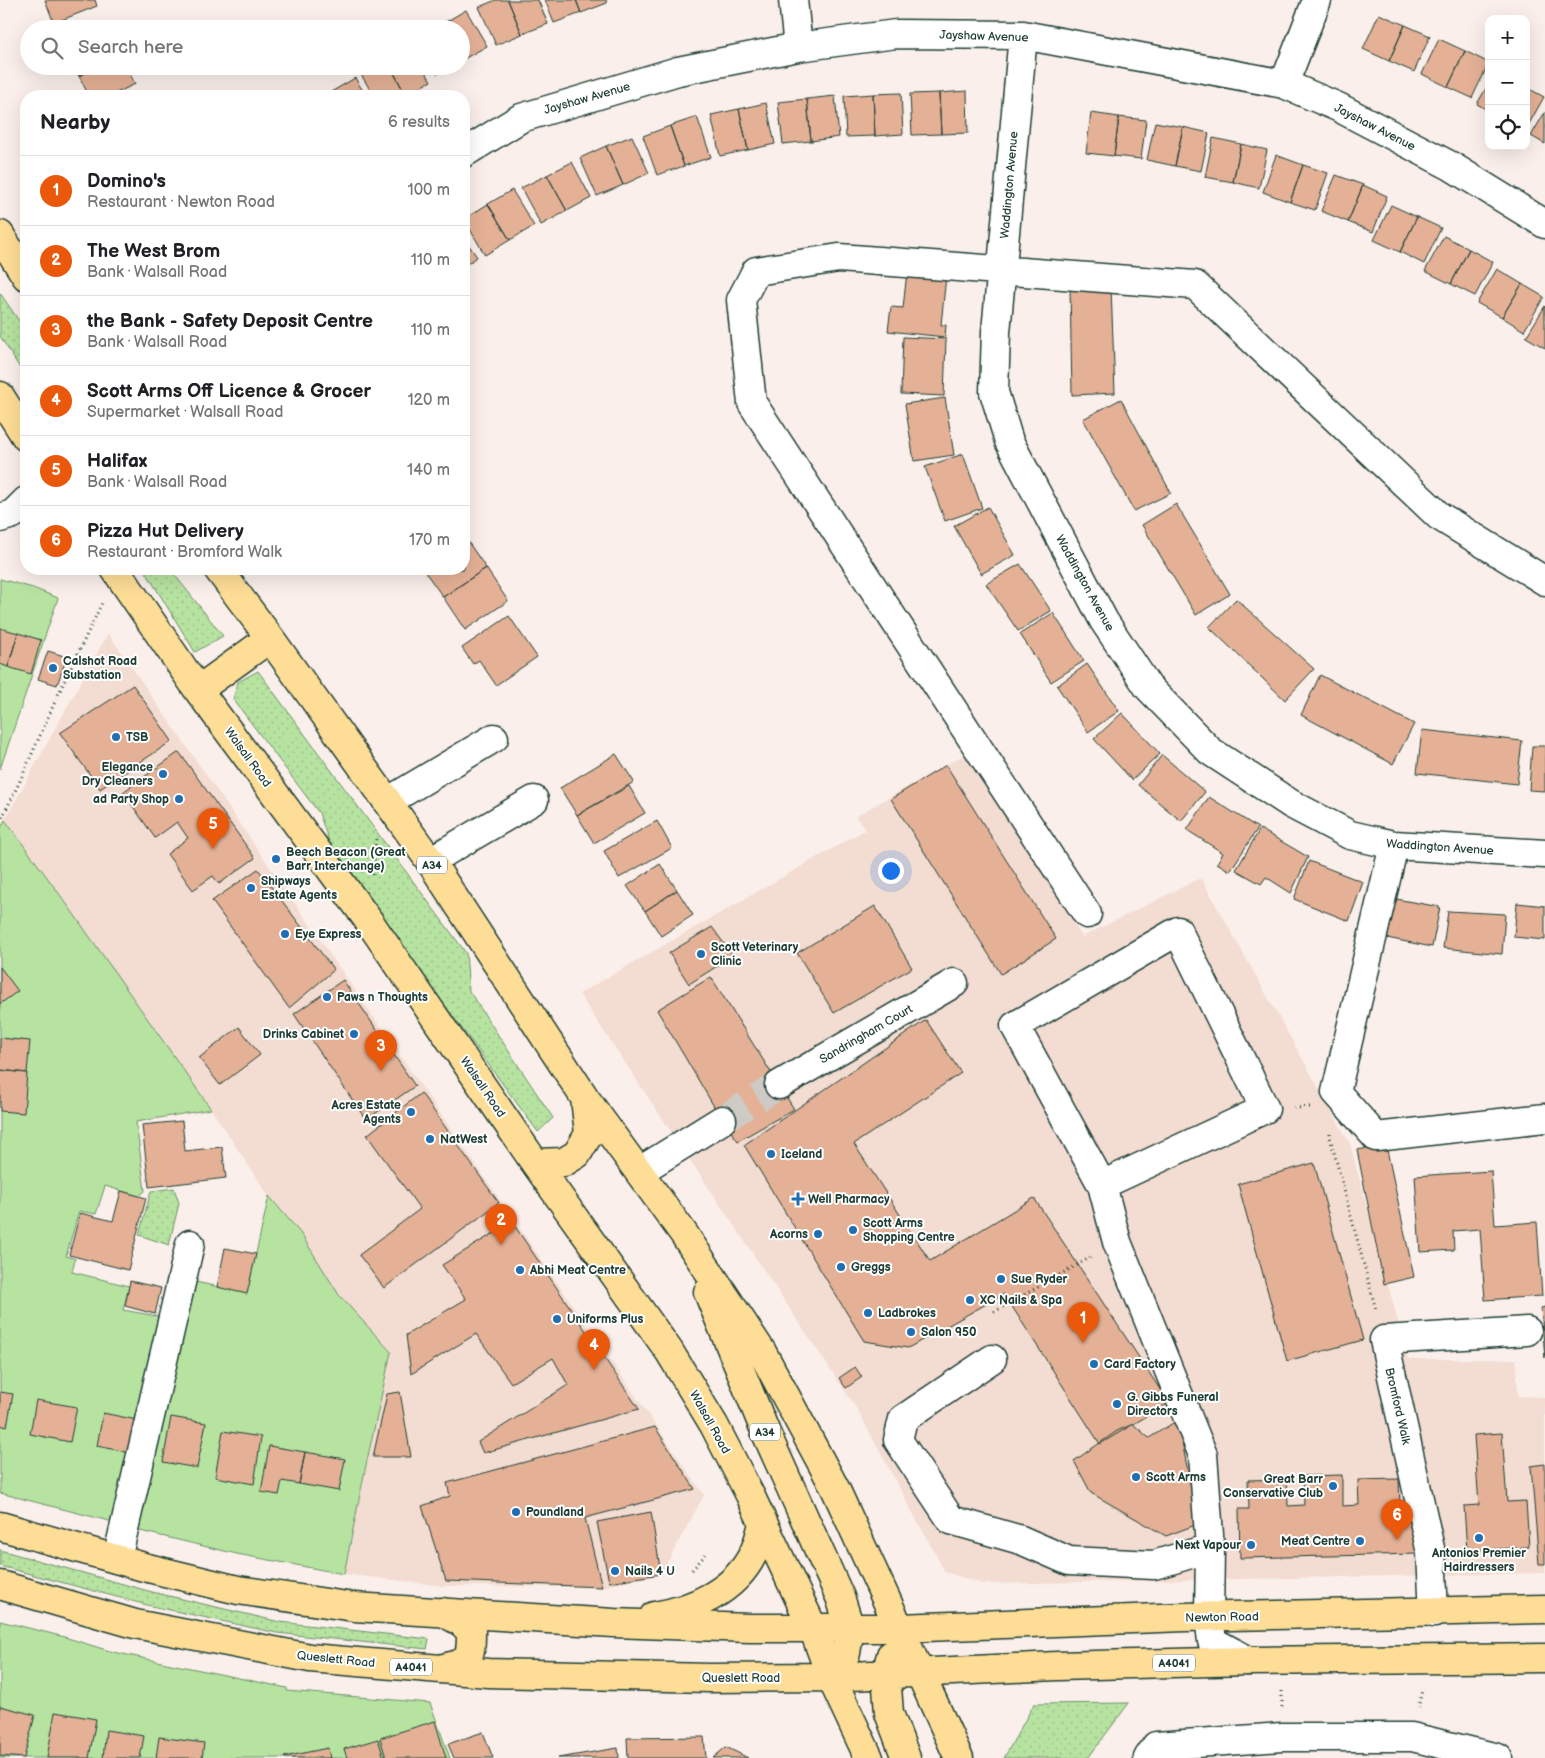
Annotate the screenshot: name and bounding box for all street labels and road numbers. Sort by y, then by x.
street label: Jayshaw Avenue [939,27,1029,46]
street label: Jayshaw Avenue [542,79,632,118]
street label: Jayshaw Avenue [1332,101,1418,154]
street label: Waddington Avenue [997,131,1022,239]
street label: Waddington Avenue [1052,532,1117,634]
street label: Walsall Road [221,725,274,790]
street label: Waddington Avenue [1386,836,1494,859]
road number: A34 [417,856,447,874]
street label: Sandringham Court [817,1001,916,1067]
street label: Walsall Road [457,1054,508,1121]
street label: Bromford Walk [1381,1366,1414,1446]
street label: Walsall Road [686,1388,733,1457]
road number: A34 [750,1424,780,1440]
street label: Newton Road [1185,1609,1259,1626]
street label: Queslett Road [296,1648,376,1671]
road number: A4041 [1153,1655,1195,1672]
road number: A4041 [390,1658,432,1675]
street label: Queslett Road [702,1671,780,1686]

